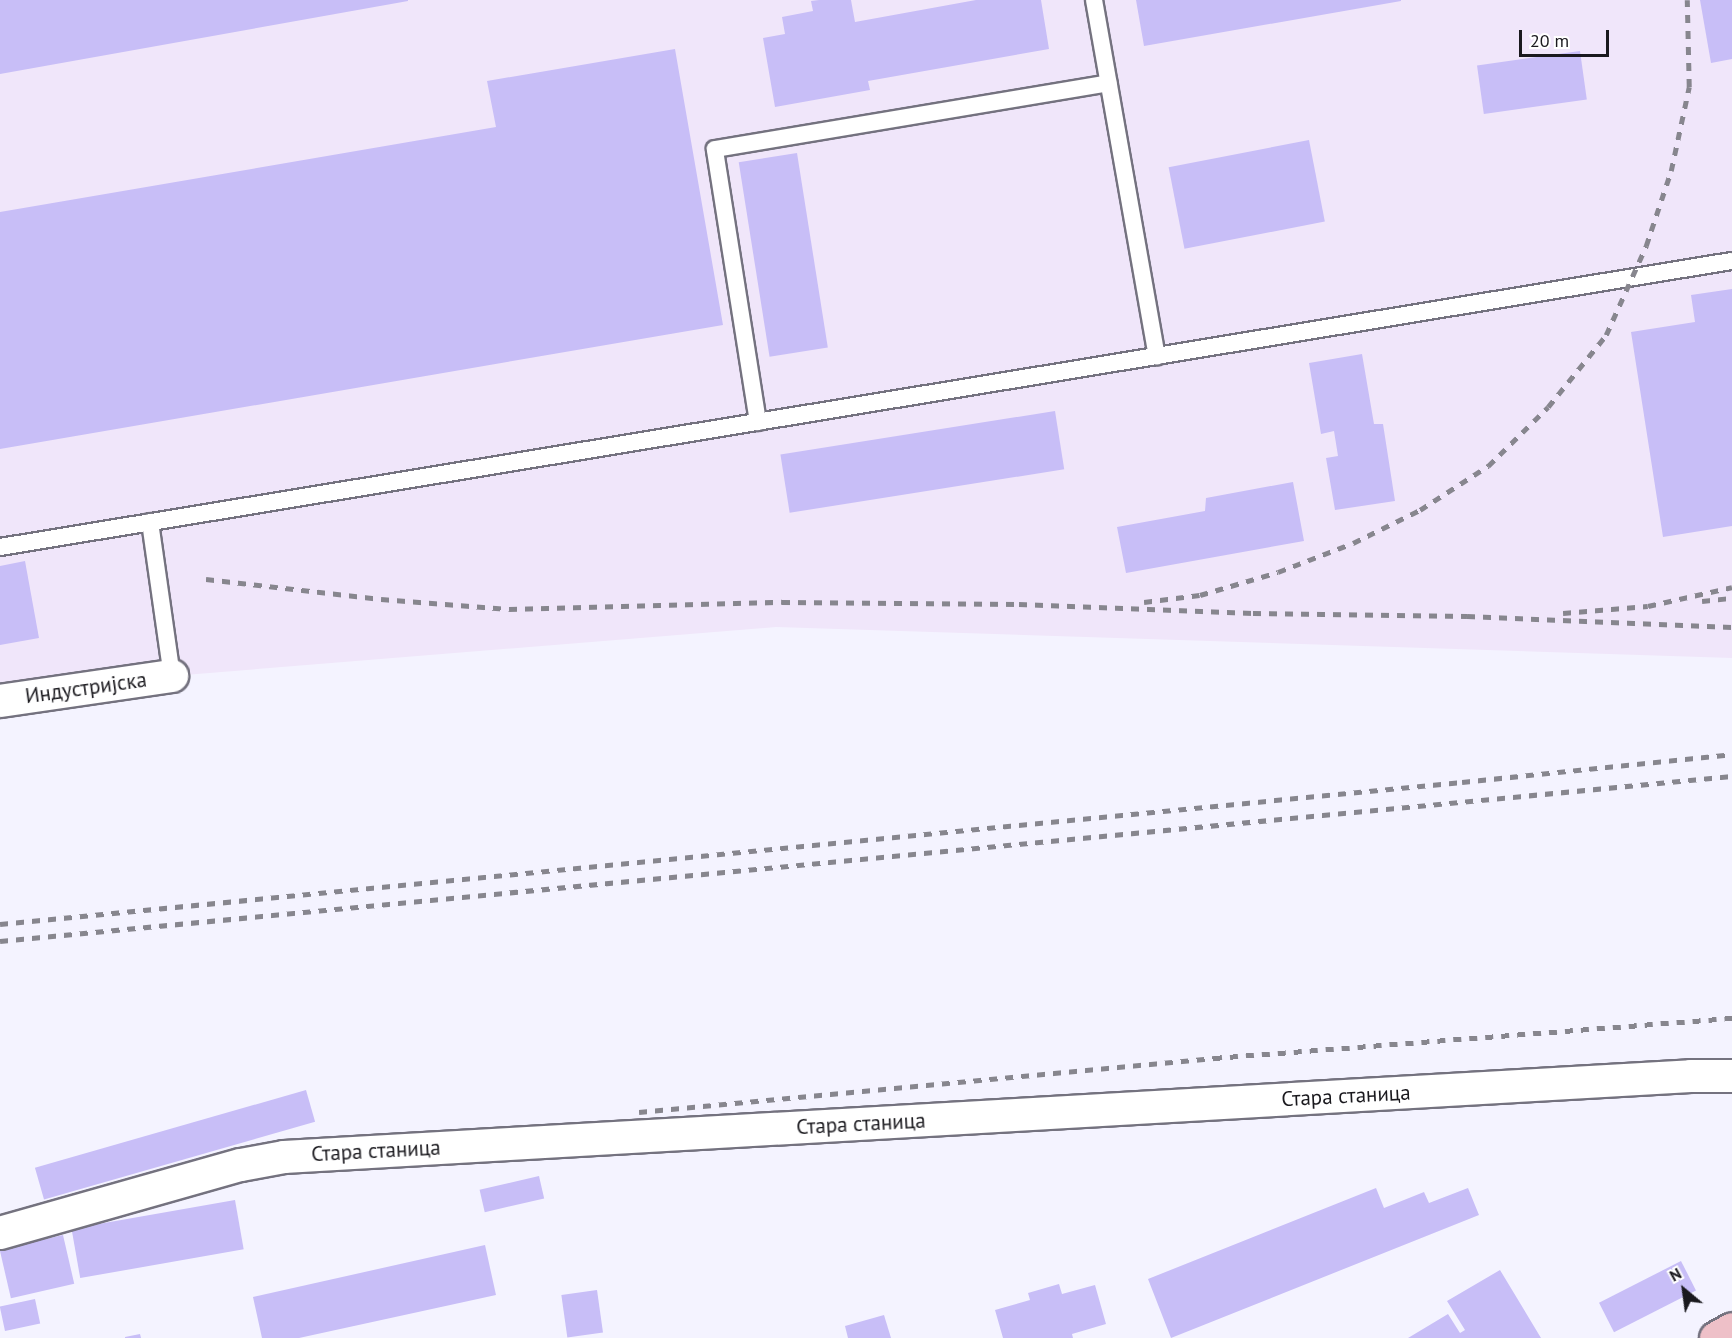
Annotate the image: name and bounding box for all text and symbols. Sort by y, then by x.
scale bar [1522,18,1612,56]
text: 20 m [1530,29,1569,52]
street label: Индустријска [24,667,148,709]
street label: Стара станица [1281,1080,1411,1112]
street label: Стара станица [796,1108,926,1140]
street label: Стара станица [311,1135,441,1167]
north arrow [1654,1260,1714,1320]
text: N [1666,1263,1685,1286]

